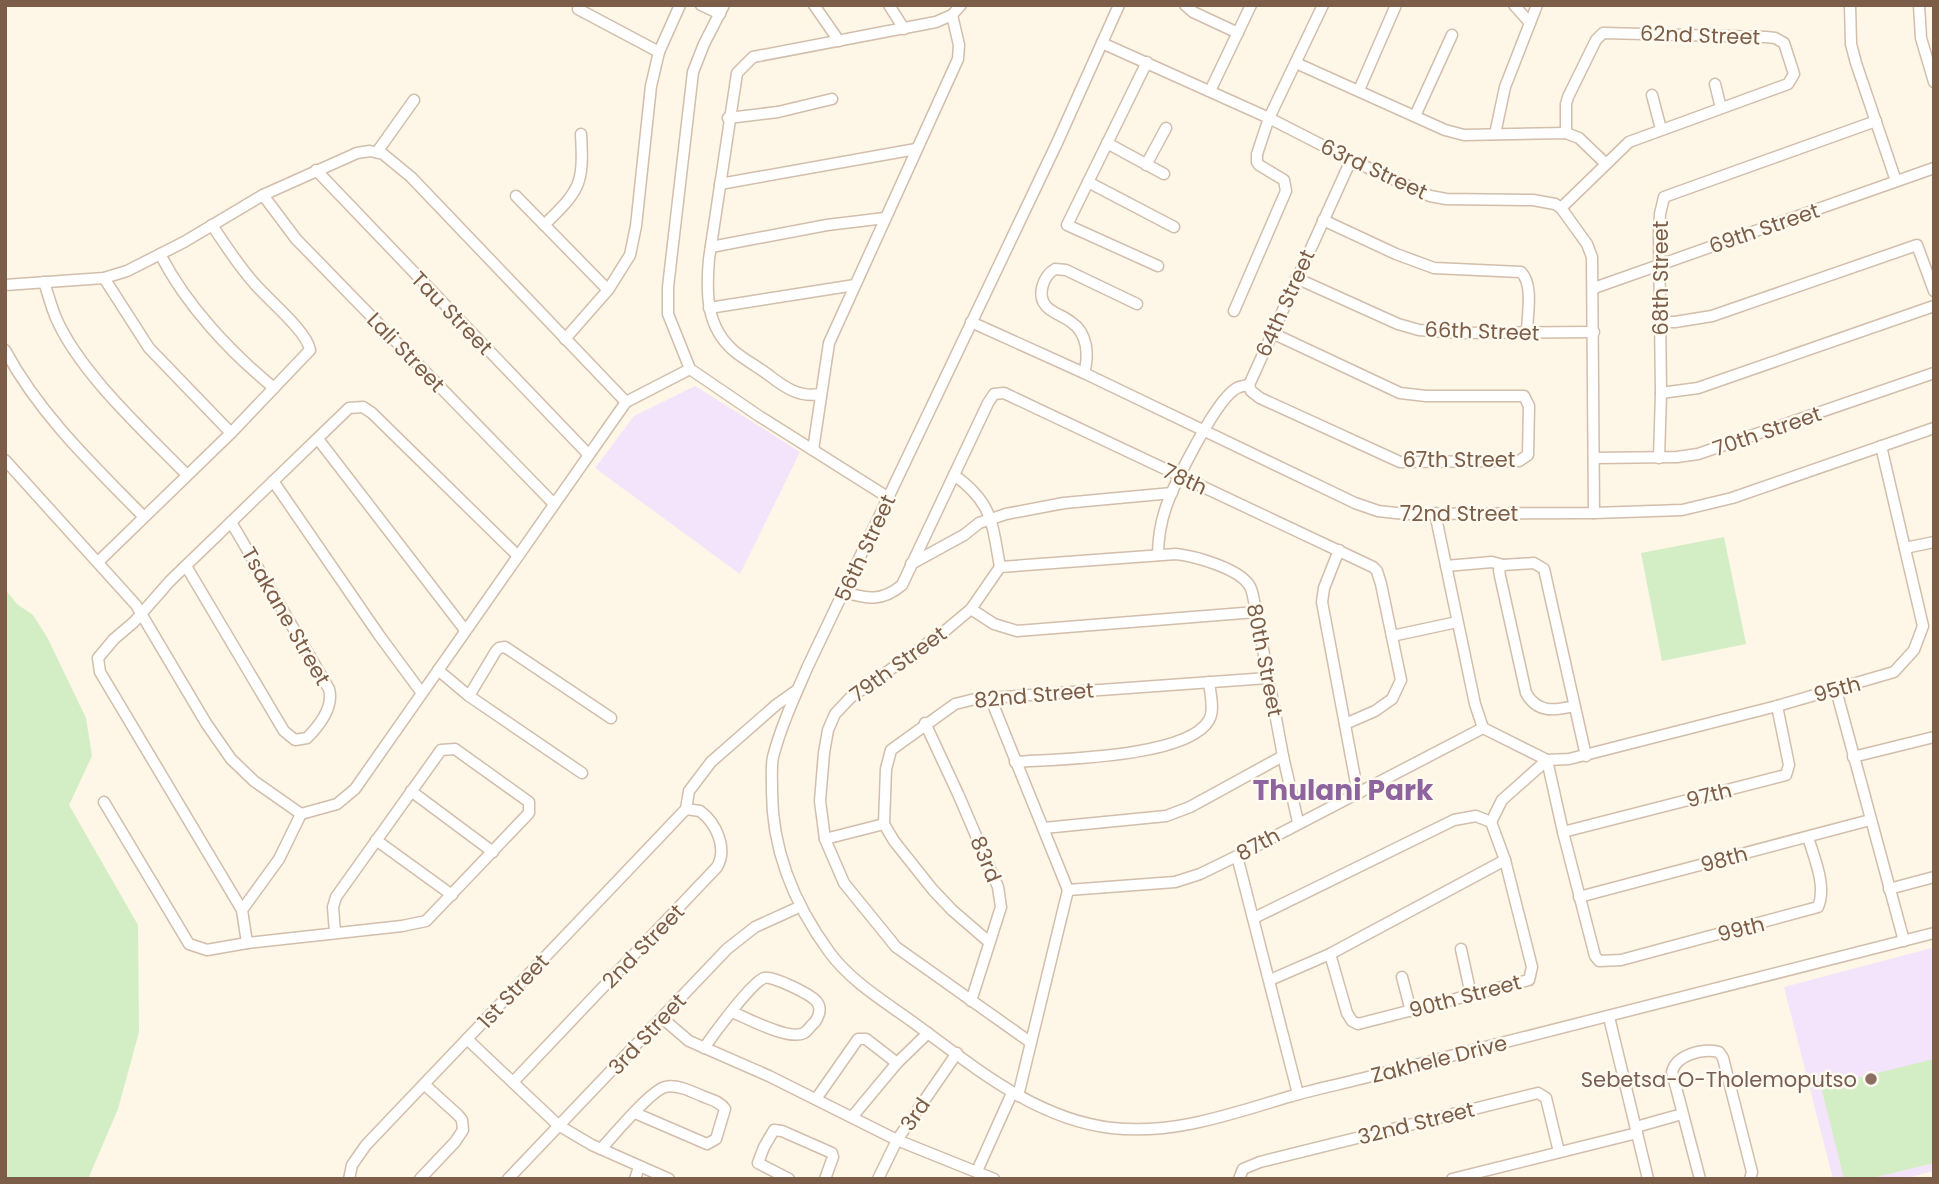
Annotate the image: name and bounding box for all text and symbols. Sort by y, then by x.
street label: 62nd Street [1639,18,1761,52]
street label: 63rd Street [1316,132,1432,206]
street label: 69th Street [1705,196,1823,260]
street label: 68th Street [1646,221,1675,335]
street label: 64th Street [1248,245,1322,361]
street label: Tau Street [405,265,499,361]
street label: Lali Street [361,306,451,398]
street label: 66th Street [1424,315,1540,347]
street label: 70th Street [1709,399,1825,463]
street label: 67th Street [1403,445,1515,474]
street label: 78th [1158,456,1212,502]
street label: 56th Street [828,490,902,606]
street label: 72nd Street [1400,499,1518,528]
street label: Tsakane Street [235,542,337,690]
street label: 80th Street [1240,601,1290,719]
street label: 79th Street [844,619,952,709]
street label: 95th [1810,669,1864,709]
street label: 82nd Street [973,675,1095,715]
district label: Thulani Park [1253,771,1434,810]
street label: 97th [1683,775,1735,815]
street label: 87th [1231,820,1285,868]
street label: 83rd [964,831,1008,887]
street label: 98th [1697,839,1751,879]
street label: 2nd Street [595,898,691,994]
street label: 99th [1714,909,1768,949]
street label: 1st Street [471,947,555,1035]
street label: 90th Street [1406,967,1524,1025]
street label: 3rd Street [602,987,692,1081]
street label: Zakhele Drive [1368,1028,1510,1090]
place label: Sebetsa-O-Tholemoputso [1581,1065,1857,1094]
marker: Sebetsa-O-Tholemoputso [1863,1071,1879,1087]
street label: 3rd [893,1092,937,1136]
street label: 32nd Street [1355,1095,1477,1151]

